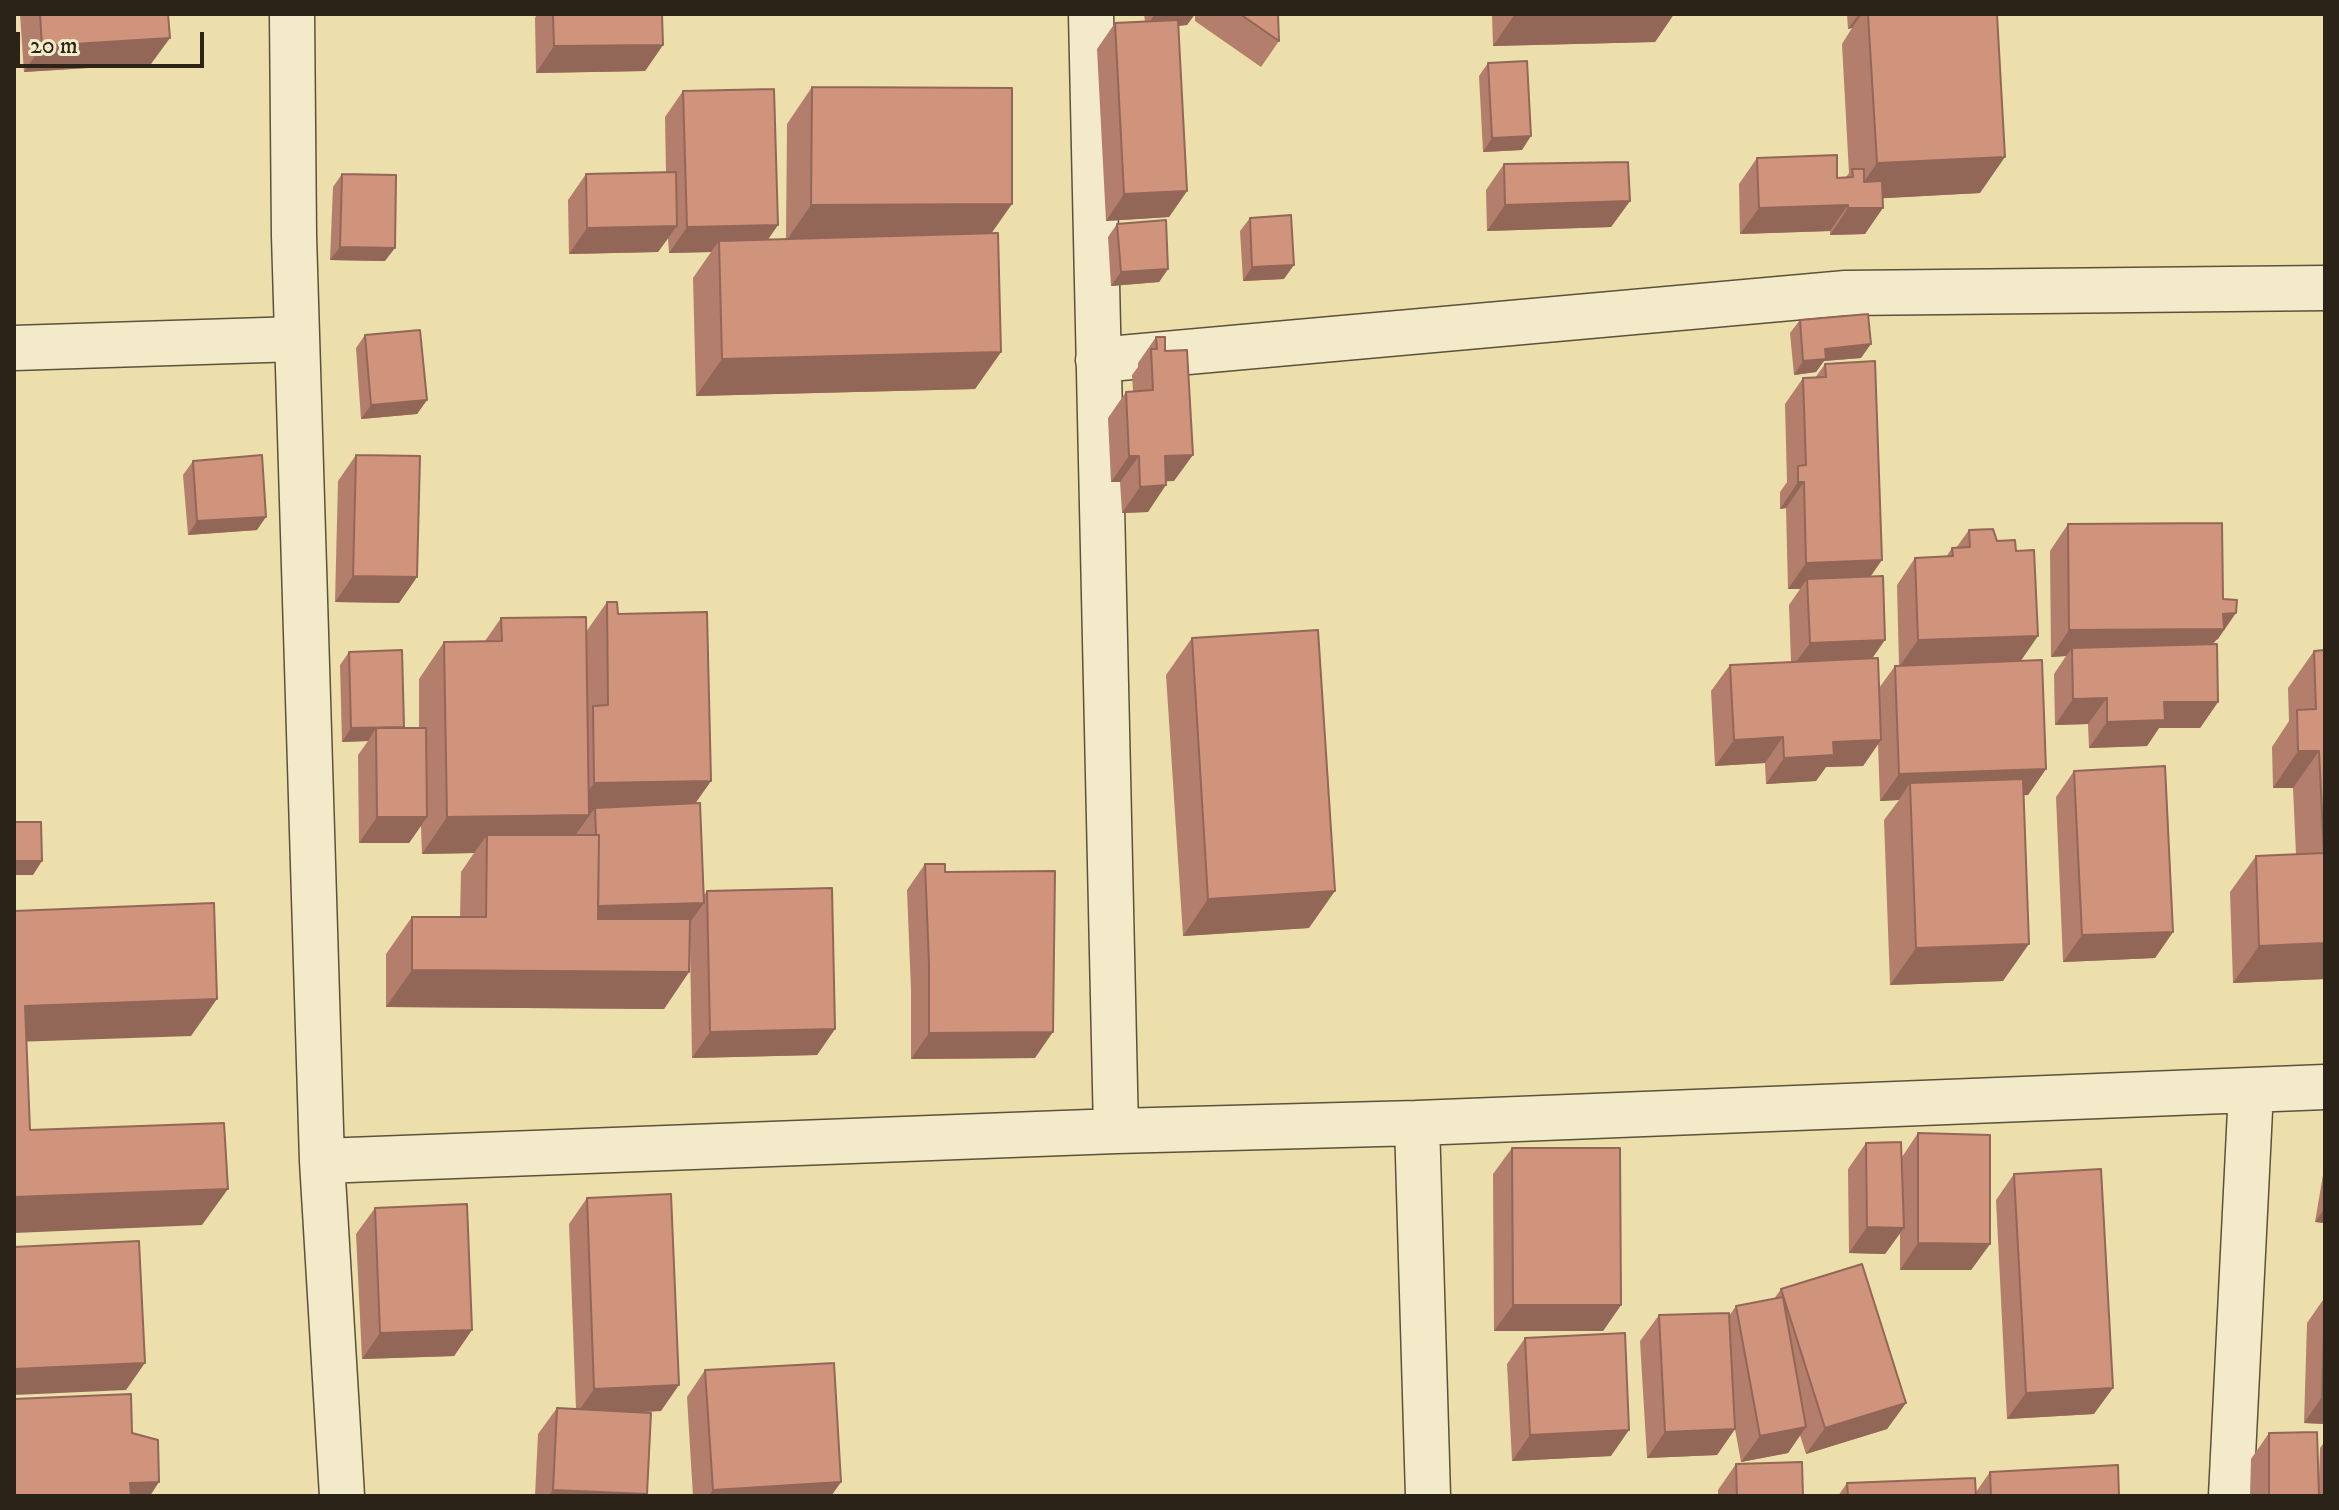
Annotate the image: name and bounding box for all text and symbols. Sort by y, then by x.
scale bar [20,16,208,66]
text: 20 m [30,31,78,61]

